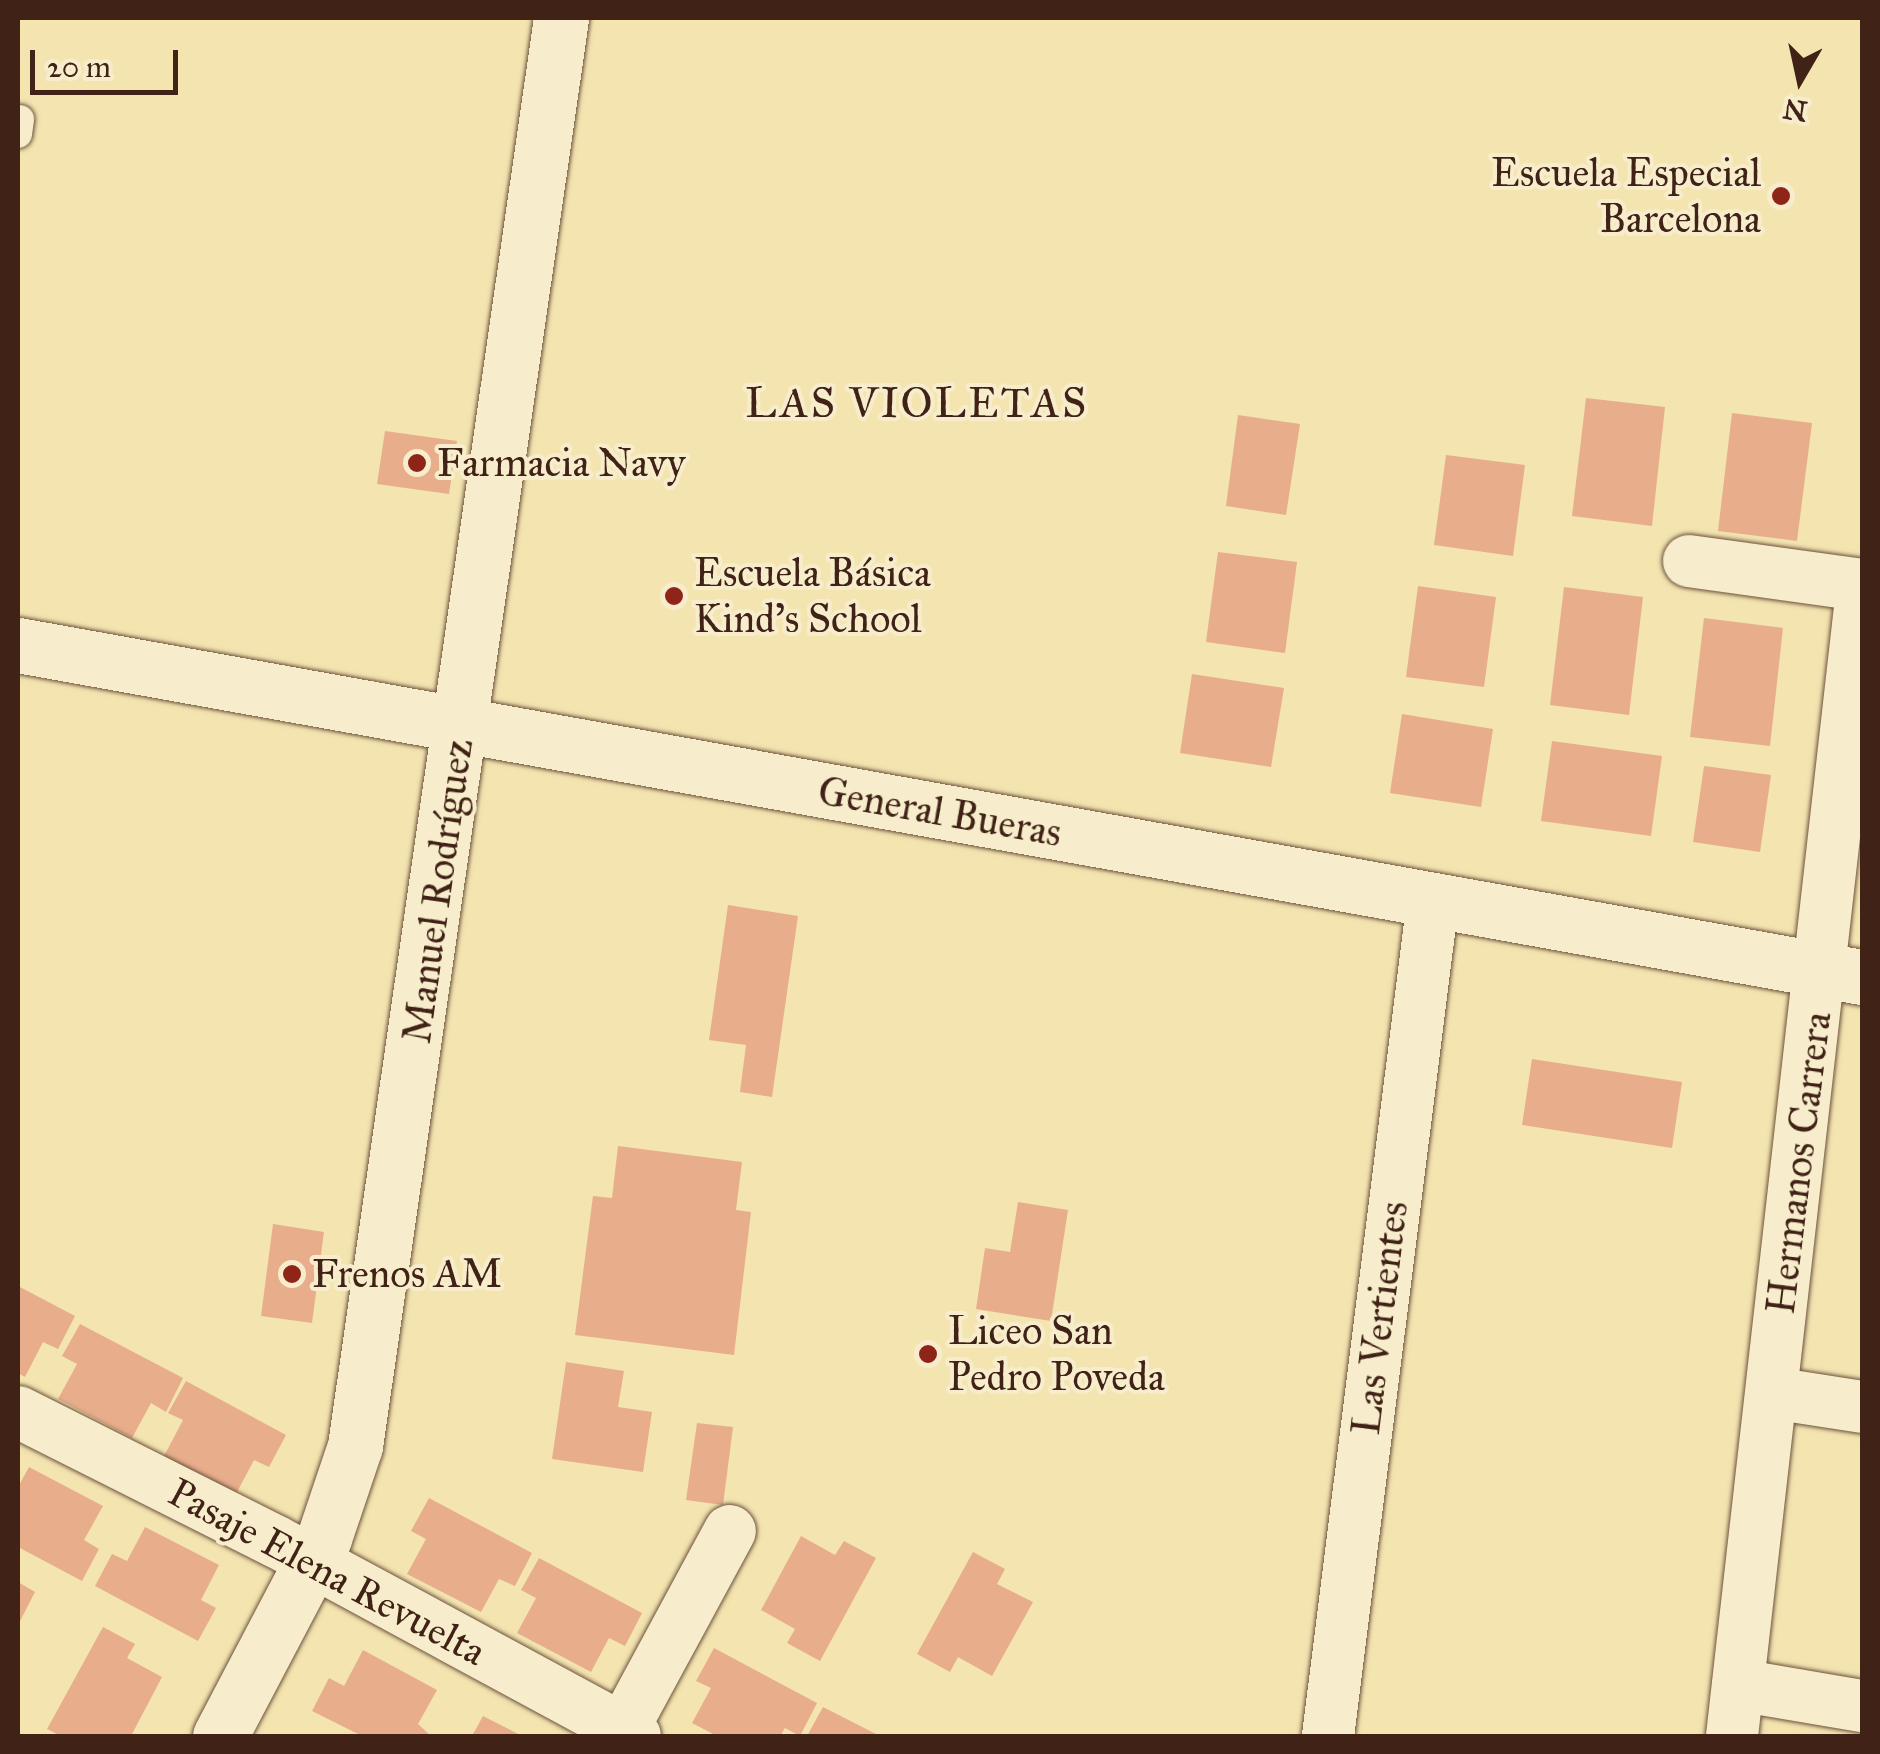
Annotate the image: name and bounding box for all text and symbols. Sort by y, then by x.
scale bar [35,30,182,92]
north arrow [1750,30,1850,130]
text: 20 m [47,49,111,85]
text: N [1781,91,1810,129]
place label: Escuela Especial Barcelona [1491,149,1761,243]
marker: Escuela Especial Barcelona [1770,185,1792,207]
district label: LAS VIOLETAS [745,378,1089,428]
place label: Farmacia Navy [437,439,686,487]
marker: Farmacia Navy [406,452,428,474]
place label: Escuela Básica Kind's School [694,549,931,643]
marker: Escuela Básica Kind's School [663,585,685,607]
street label: Manuel Rodríguez [393,736,483,1046]
street label: General Bueras [814,767,1066,857]
street label: Hermanos Carrera [1757,1009,1841,1317]
street label: Las Vertientes [1342,1199,1418,1437]
place label: Frenos AM [312,1250,502,1298]
marker: Frenos AM [281,1263,303,1285]
place label: Liceo San Pedro Poveda [948,1307,1165,1401]
marker: Liceo San Pedro Poveda [917,1343,939,1365]
street label: Pasaje Elena Revuelta [160,1468,494,1676]

